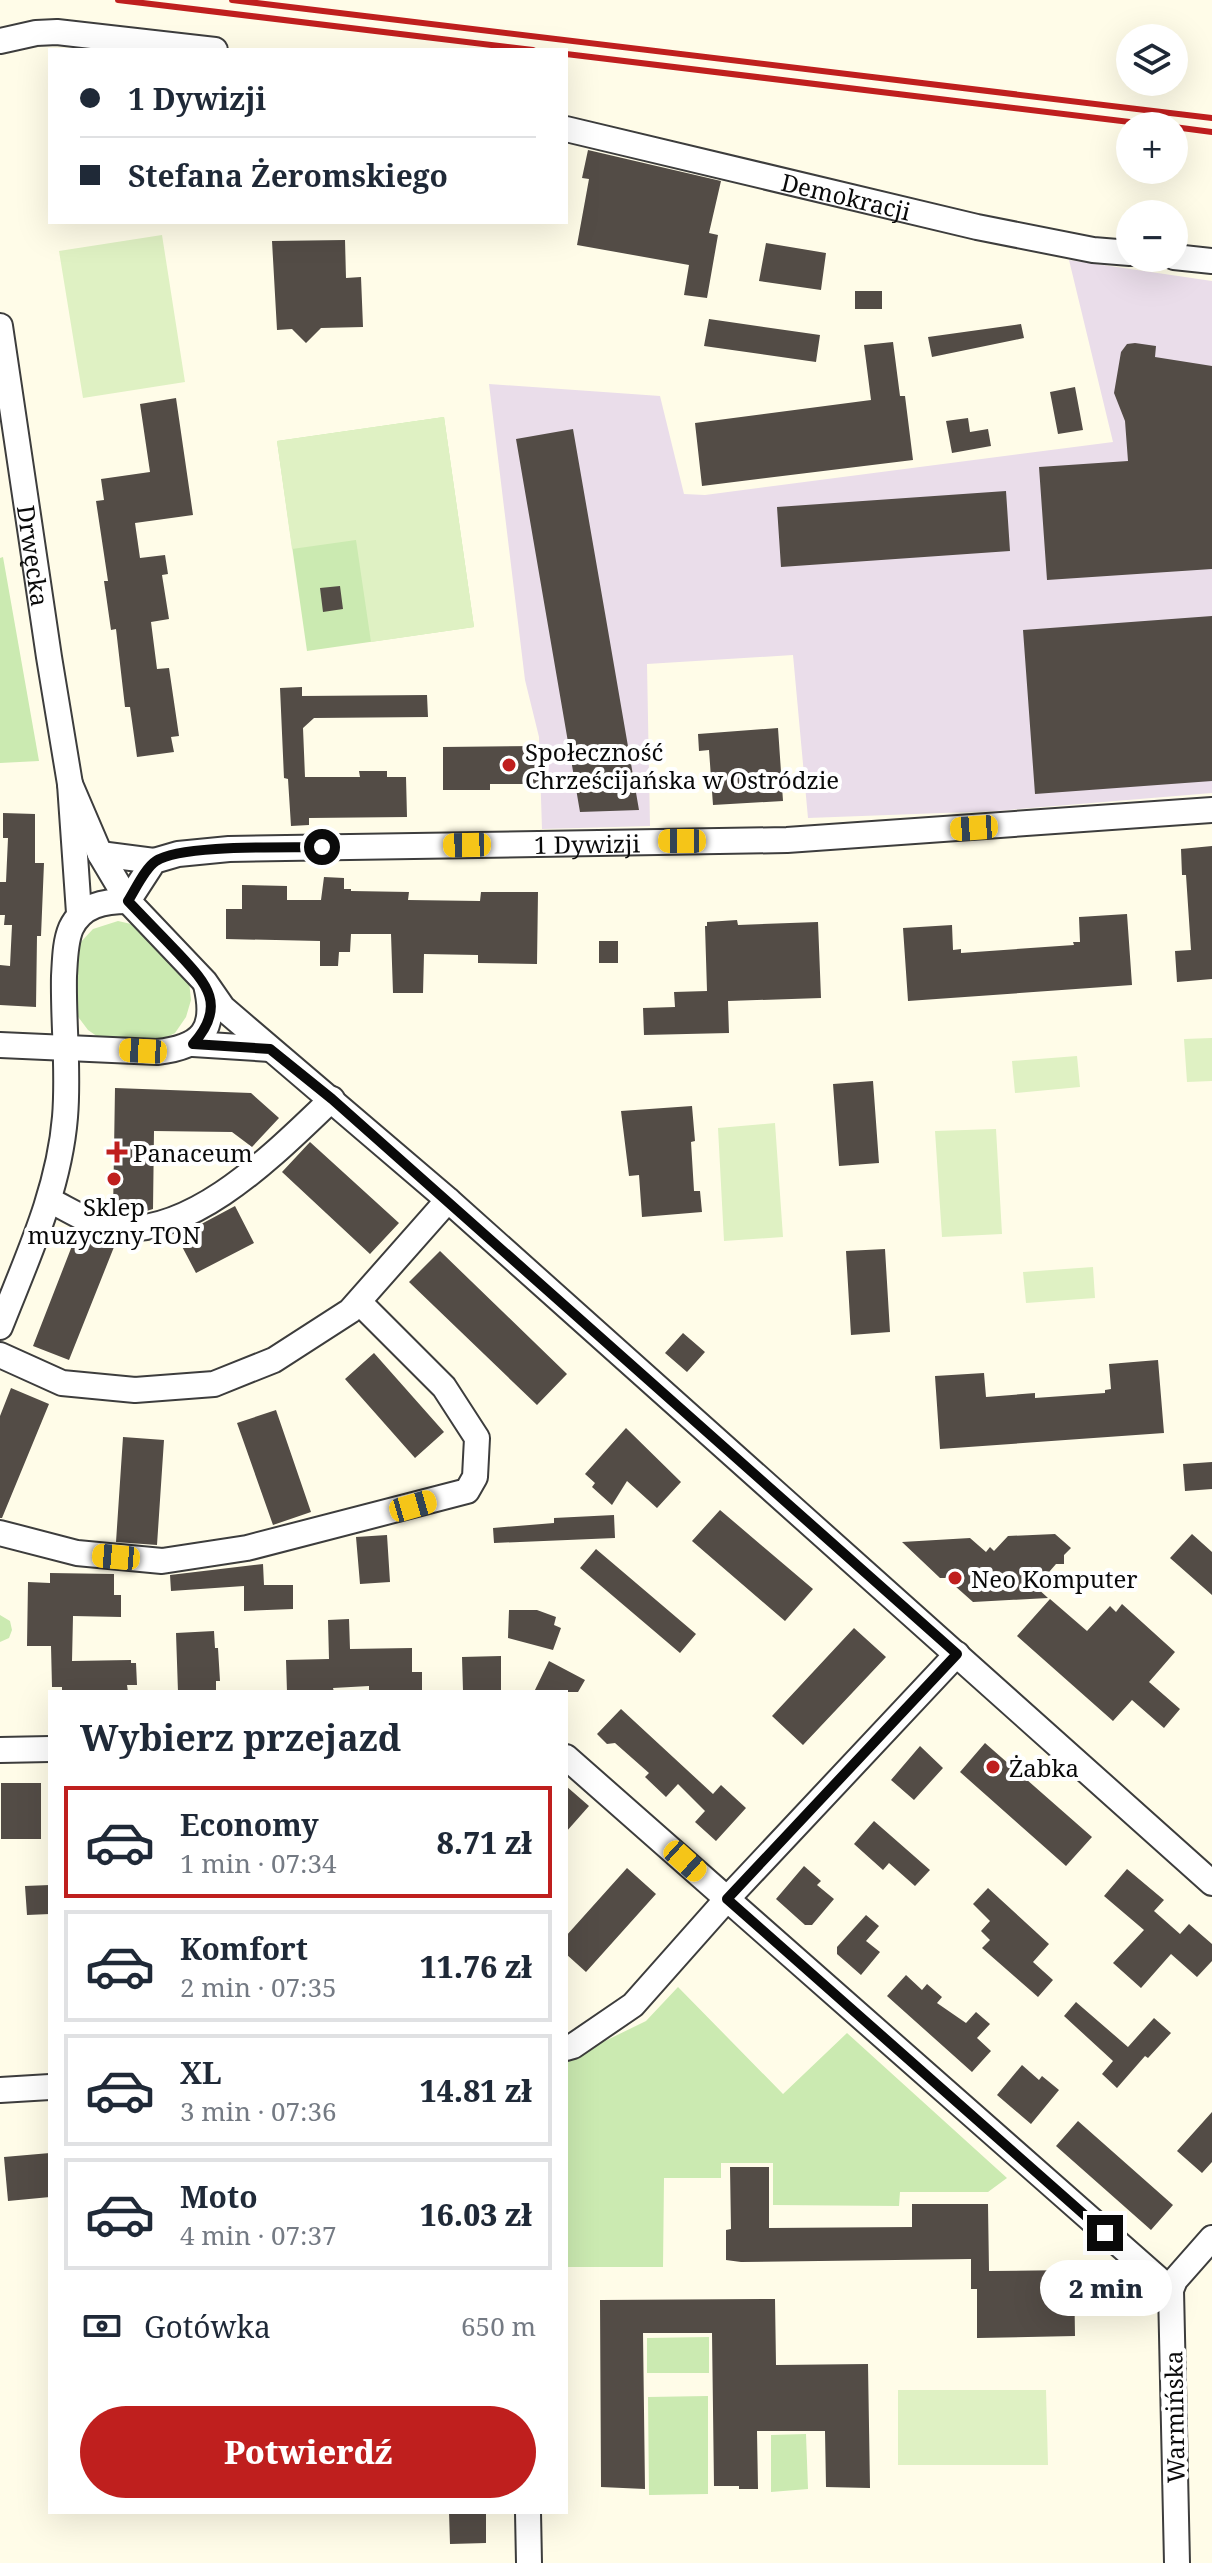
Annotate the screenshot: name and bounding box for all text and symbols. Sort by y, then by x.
map controls [1116,24,1188,272]
button: layers [1116,24,1188,96]
text: 1 Dywizji [128,78,266,119]
button: + [1116,112,1188,184]
text: Stefana Żeromskiego [128,155,448,196]
street label: Demokracji [778,164,914,227]
button: − [1116,200,1188,272]
street label: Drwęcka [10,503,58,608]
place label: Społeczność Chrześcijańska w Ostródzie [525,735,839,796]
marker: Społeczność Chrześcijańska w Ostródzie [500,756,518,774]
car [949,814,999,842]
street label: 1 Dywizji [534,826,641,861]
route start [304,829,340,865]
car [658,829,706,853]
car [443,833,491,857]
car [118,1038,168,1064]
place label: Panaceum [133,1136,253,1169]
marker: Panaceum [108,1143,126,1161]
marker: Sklep muzyczny TON [105,1170,123,1188]
place label: Sklep muzyczny TON [28,1190,200,1251]
car [387,1488,439,1524]
car [91,1543,141,1571]
place label: Neo Komputer [971,1562,1138,1595]
marker: Neo Komputer [946,1569,964,1587]
text: Wybierz przejazd [80,1713,401,1762]
place label: Żabka [1009,1751,1079,1784]
marker: Żabka [984,1758,1002,1776]
text: Economy [180,1804,319,1845]
icon: car [84,1806,156,1878]
text: 8.71 zł [437,1822,532,1863]
car [659,1836,711,1886]
text: 1 min · 07:34 [180,1845,337,1881]
text: Komfort [180,1928,308,1969]
icon: car [84,1930,156,2002]
text: 11.76 zł [420,1946,532,1987]
text: 2 min · 07:35 [180,1969,337,2005]
text: XL [180,2052,222,2093]
icon: car [84,2054,156,2126]
text: 14.81 zł [420,2070,532,2111]
text: 3 min · 07:36 [180,2093,337,2129]
text: Moto [180,2176,258,2217]
icon: car [84,2178,156,2250]
text: 16.03 zł [420,2194,532,2235]
route end [1087,2215,1123,2251]
text: 4 min · 07:37 [180,2217,337,2253]
callout: 2 min [1039,2261,1171,2317]
text: 2 min [1069,2270,1143,2306]
icon: cash [80,2304,124,2348]
text: Gotówka [144,2306,271,2347]
text: 650 m [461,2308,536,2344]
street label: Warmińska [1156,2350,1192,2484]
button: Potwierdź [80,2406,536,2498]

